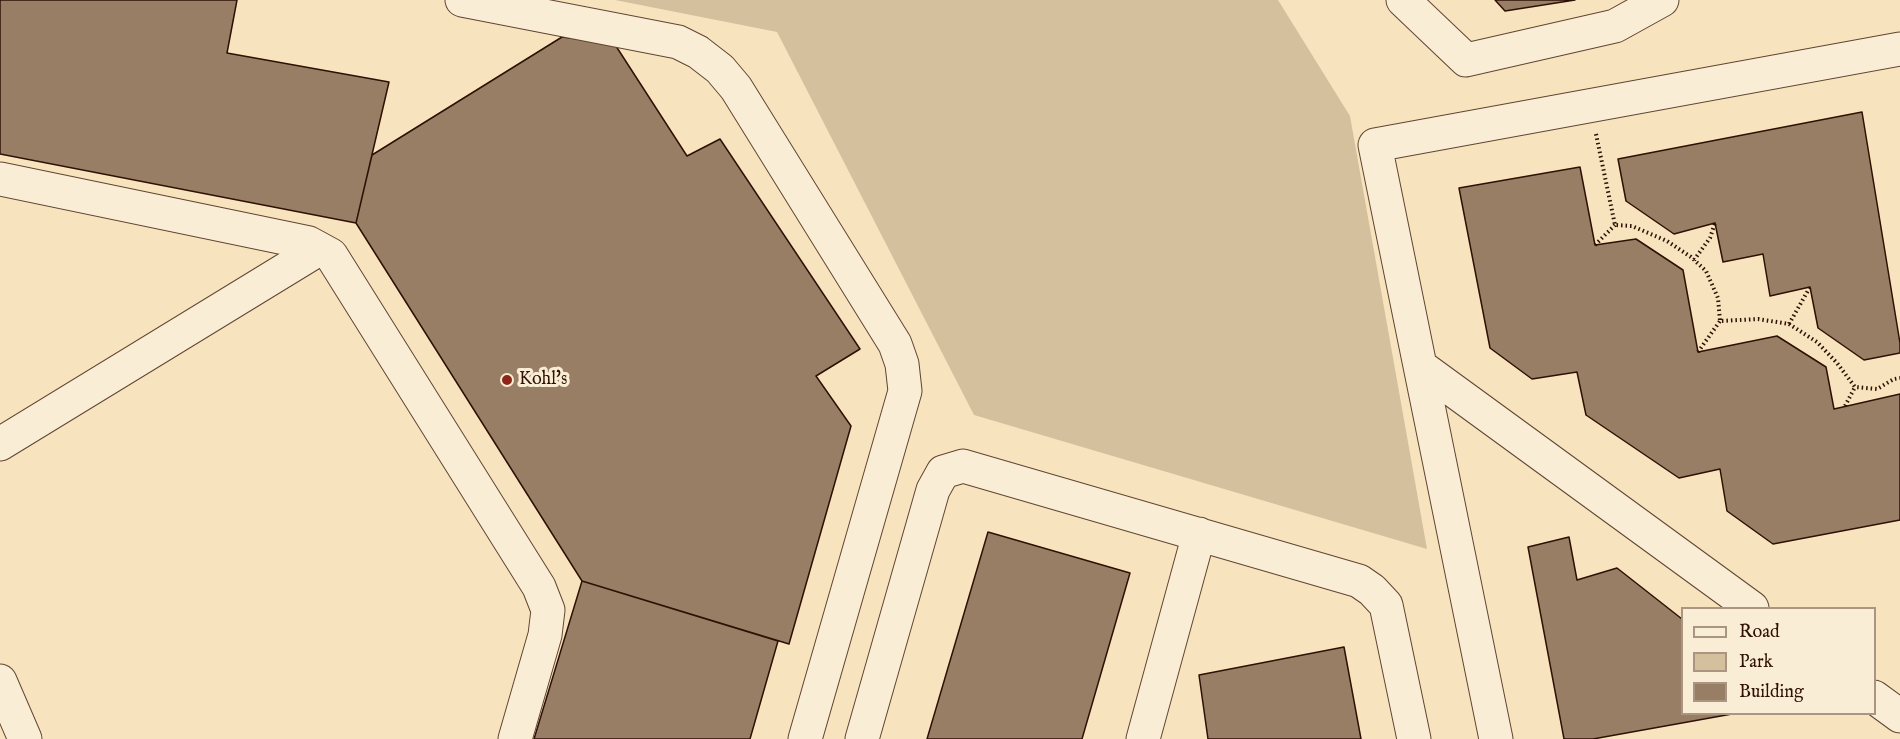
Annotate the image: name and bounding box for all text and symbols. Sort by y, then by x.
place label: Kohl's [519,369,567,391]
marker: Kohl's [500,373,514,387]
legend [1681,607,1876,715]
text: Road [1739,621,1780,644]
text: Park [1739,651,1773,674]
text: Building [1739,681,1804,704]

